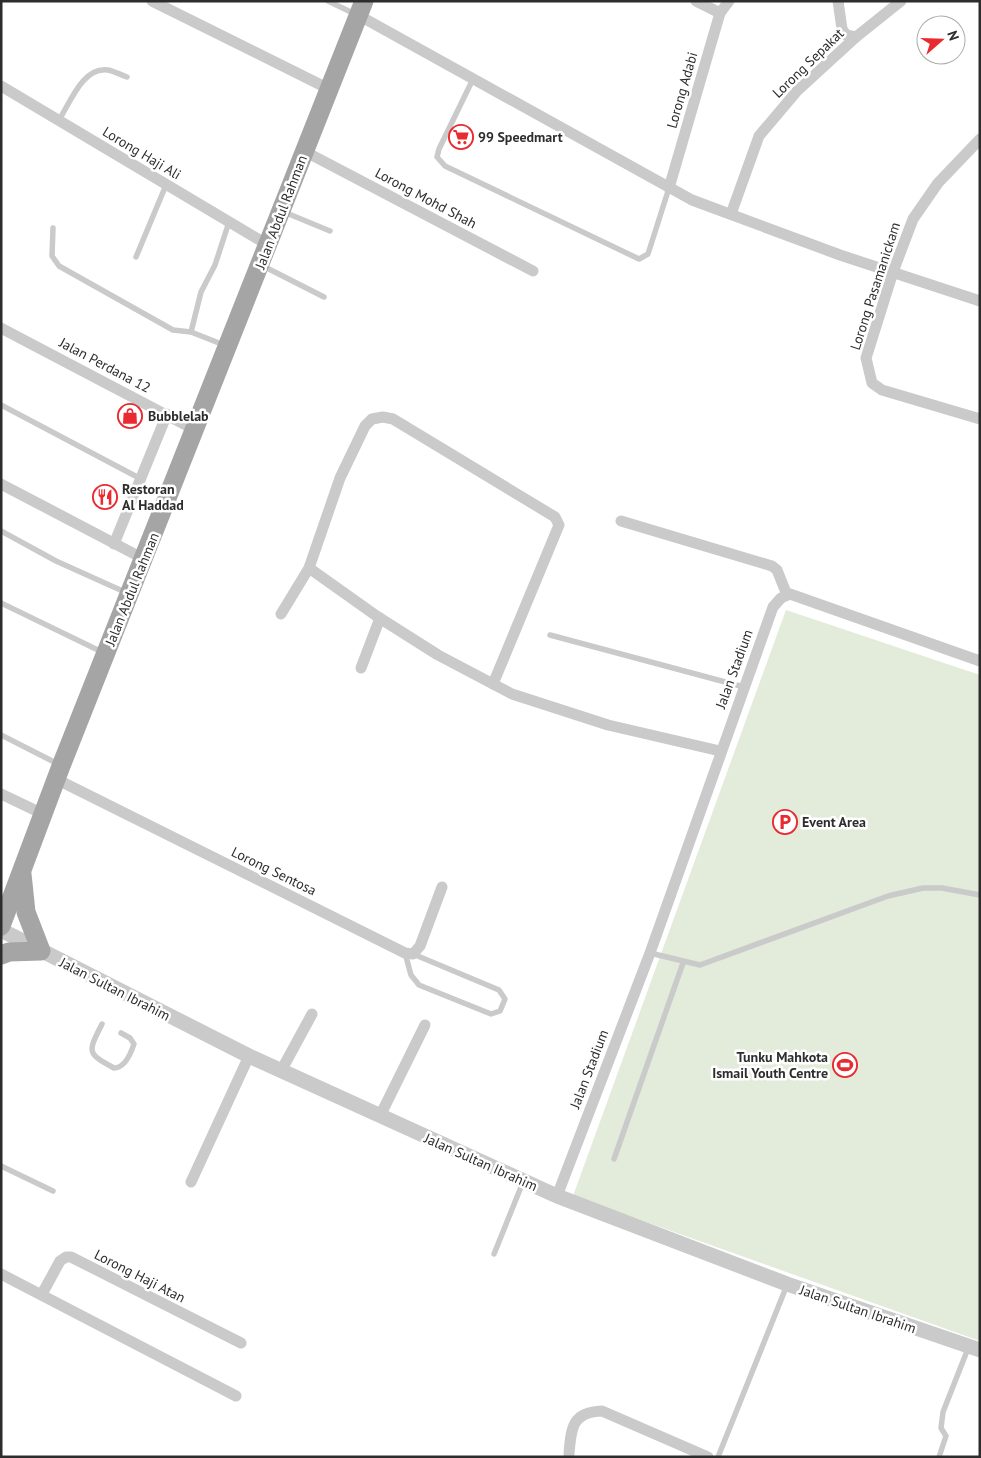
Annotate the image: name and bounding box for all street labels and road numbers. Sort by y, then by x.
street label: Lorong Sepakat [768,24,848,102]
street label: Lorong Adabi [663,50,701,130]
street label: Lorong Haji Ali [100,123,184,183]
street label: Jalan Abdul Rahman [251,153,311,272]
street label: Lorong Mohd Shah [372,164,480,232]
street label: Lorong Pasamanickam [846,220,904,352]
street label: Jalan Perdana 12 [55,333,154,397]
street label: Jalan Abdul Rahman [101,530,163,649]
street label: Jalan Stadium [711,627,757,712]
street label: Lorong Sentosa [229,843,319,899]
street label: Jalan Sultan Ibrahim [56,953,173,1025]
street label: Jalan Stadium [565,1027,612,1112]
street label: Jalan Sultan Ibrahim [421,1129,540,1195]
street label: Lorong Haji Atan [92,1245,188,1307]
street label: Jalan Sultan Ibrahim [797,1280,918,1337]

